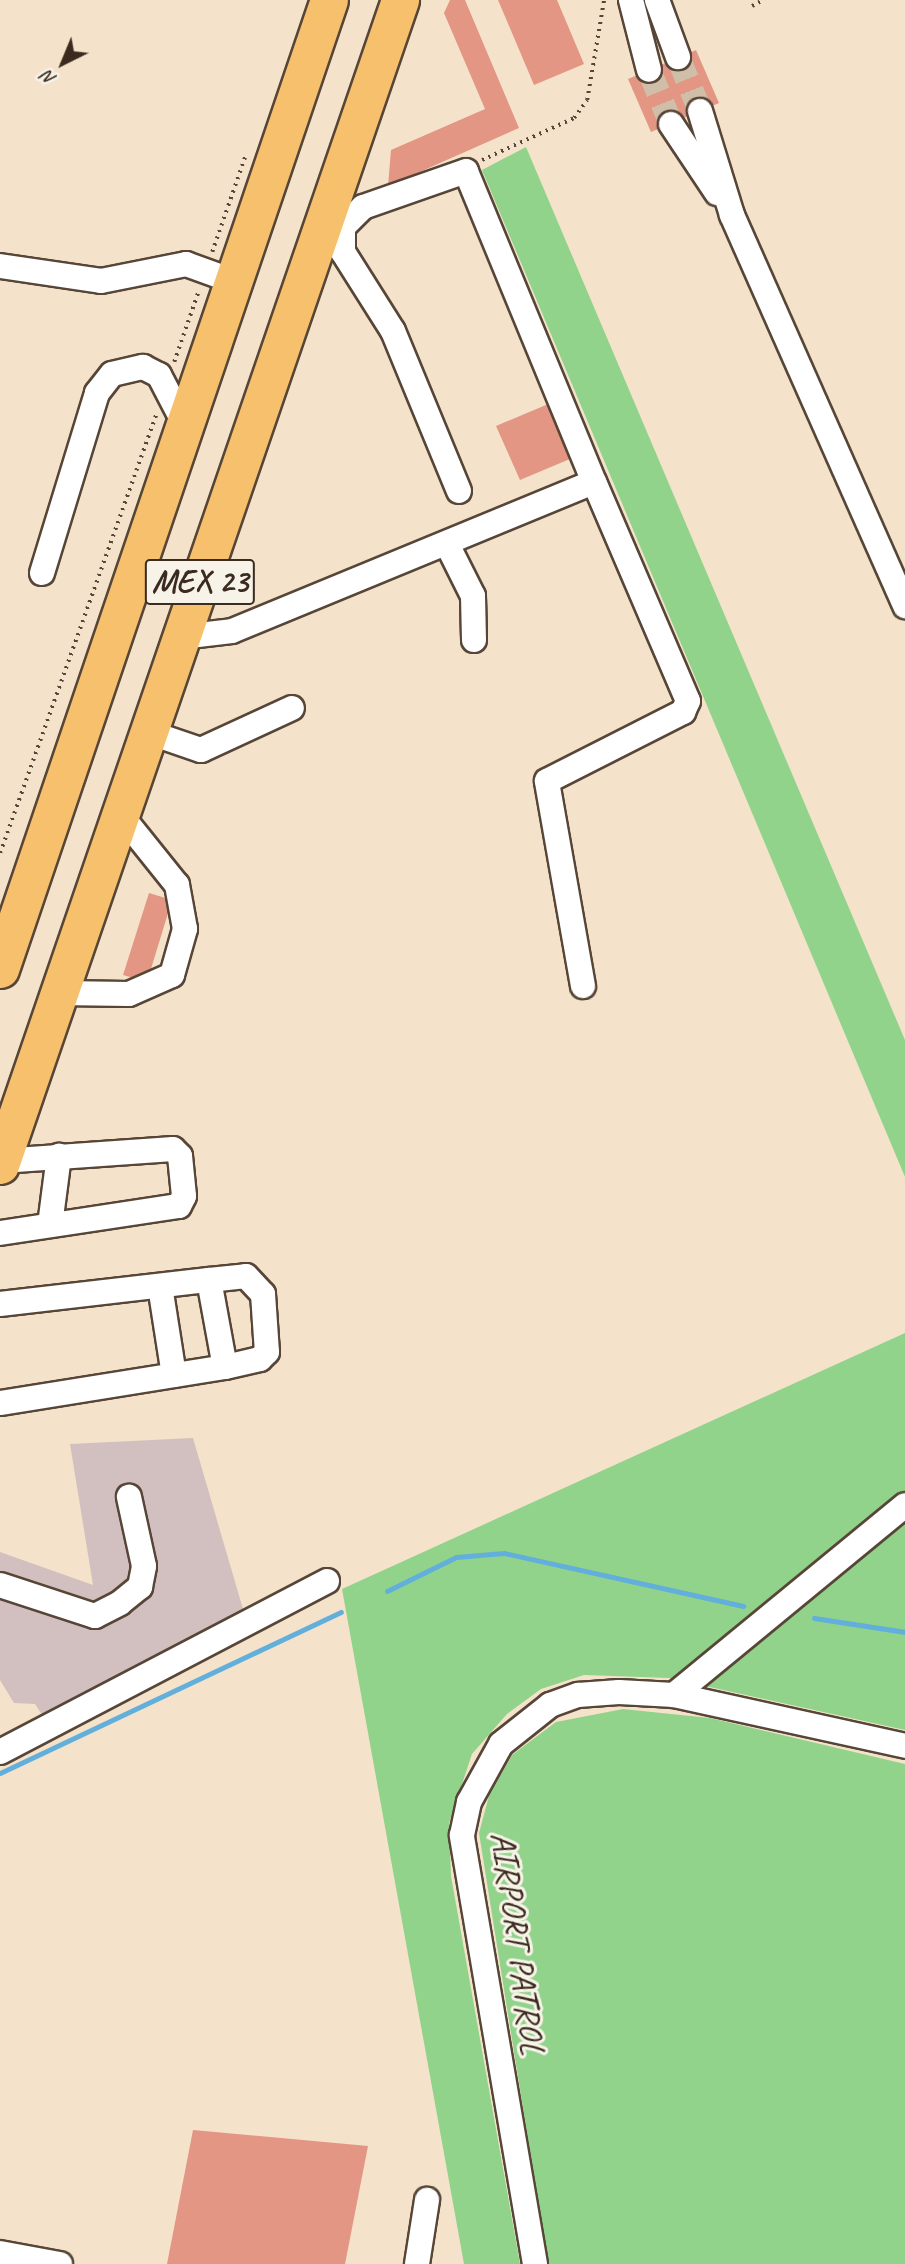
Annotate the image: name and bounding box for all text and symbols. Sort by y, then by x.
north arrow [28,28,98,98]
text: N [36,66,61,91]
road number: MEX 23 [144,552,256,611]
street label: AIRPORT PATROL [482,1830,554,2056]

